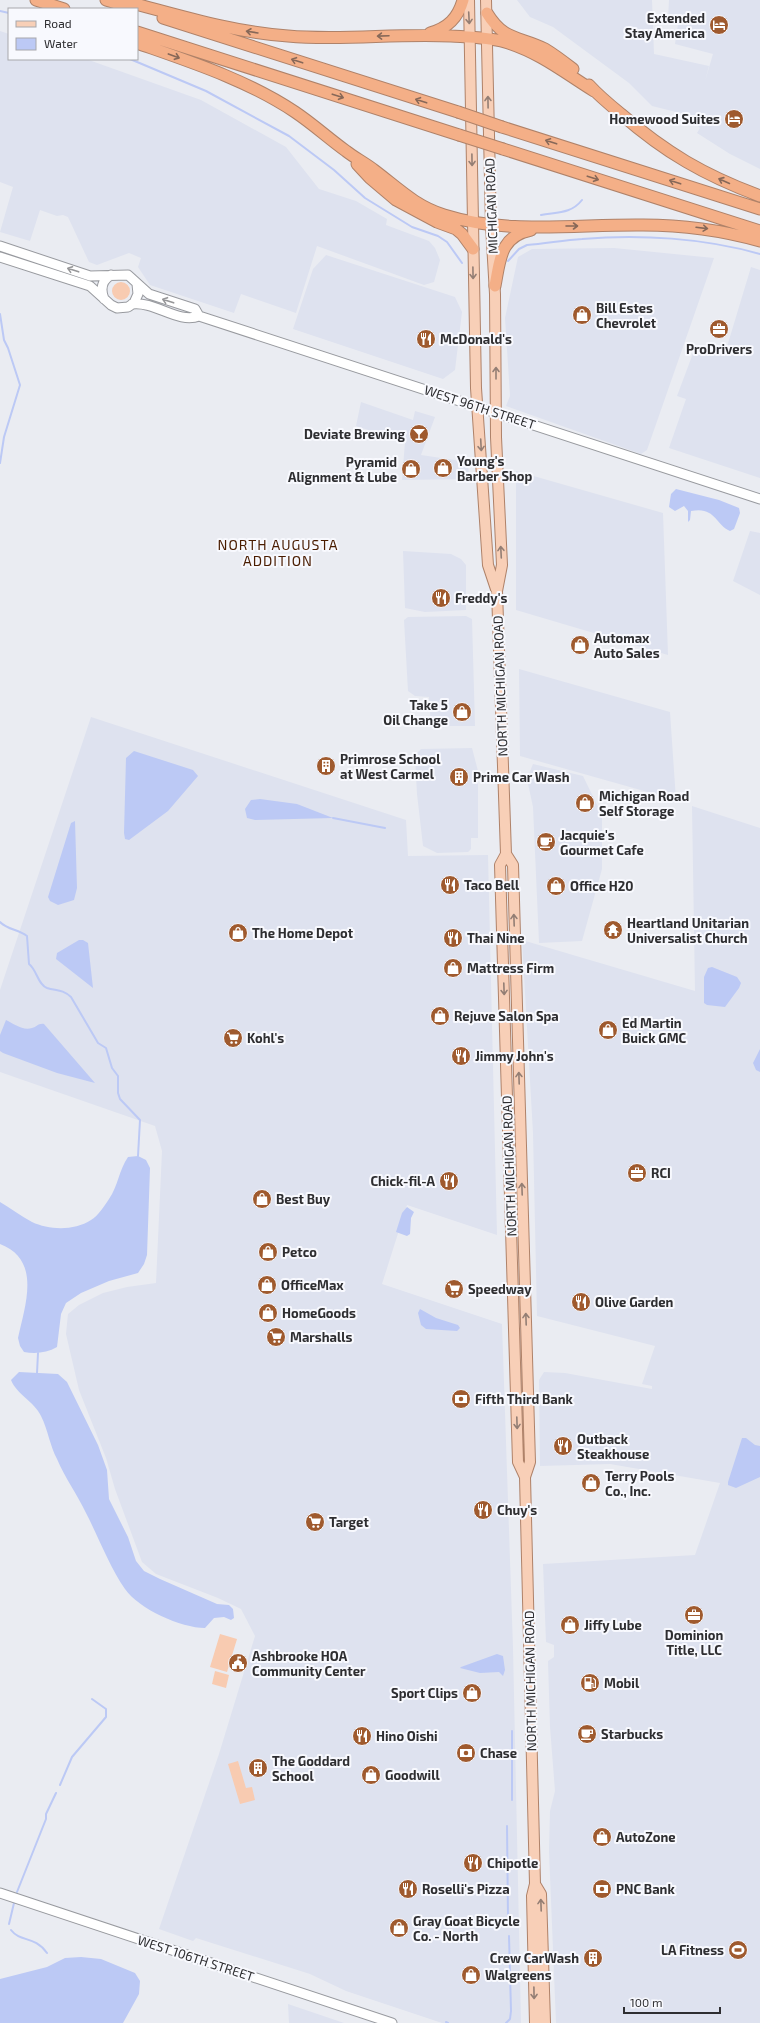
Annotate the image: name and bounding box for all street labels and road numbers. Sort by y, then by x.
street label: MICHIGAN ROAD [481,158,501,254]
street label: WEST 96TH STREET [422,381,538,433]
street label: NORTH MICHIGAN ROAD [490,615,510,757]
street label: NORTH MICHIGAN ROAD [499,1095,519,1237]
street label: NORTH MICHIGAN ROAD [521,1610,539,1752]
street label: WEST 106TH STREET [136,1932,257,1985]

